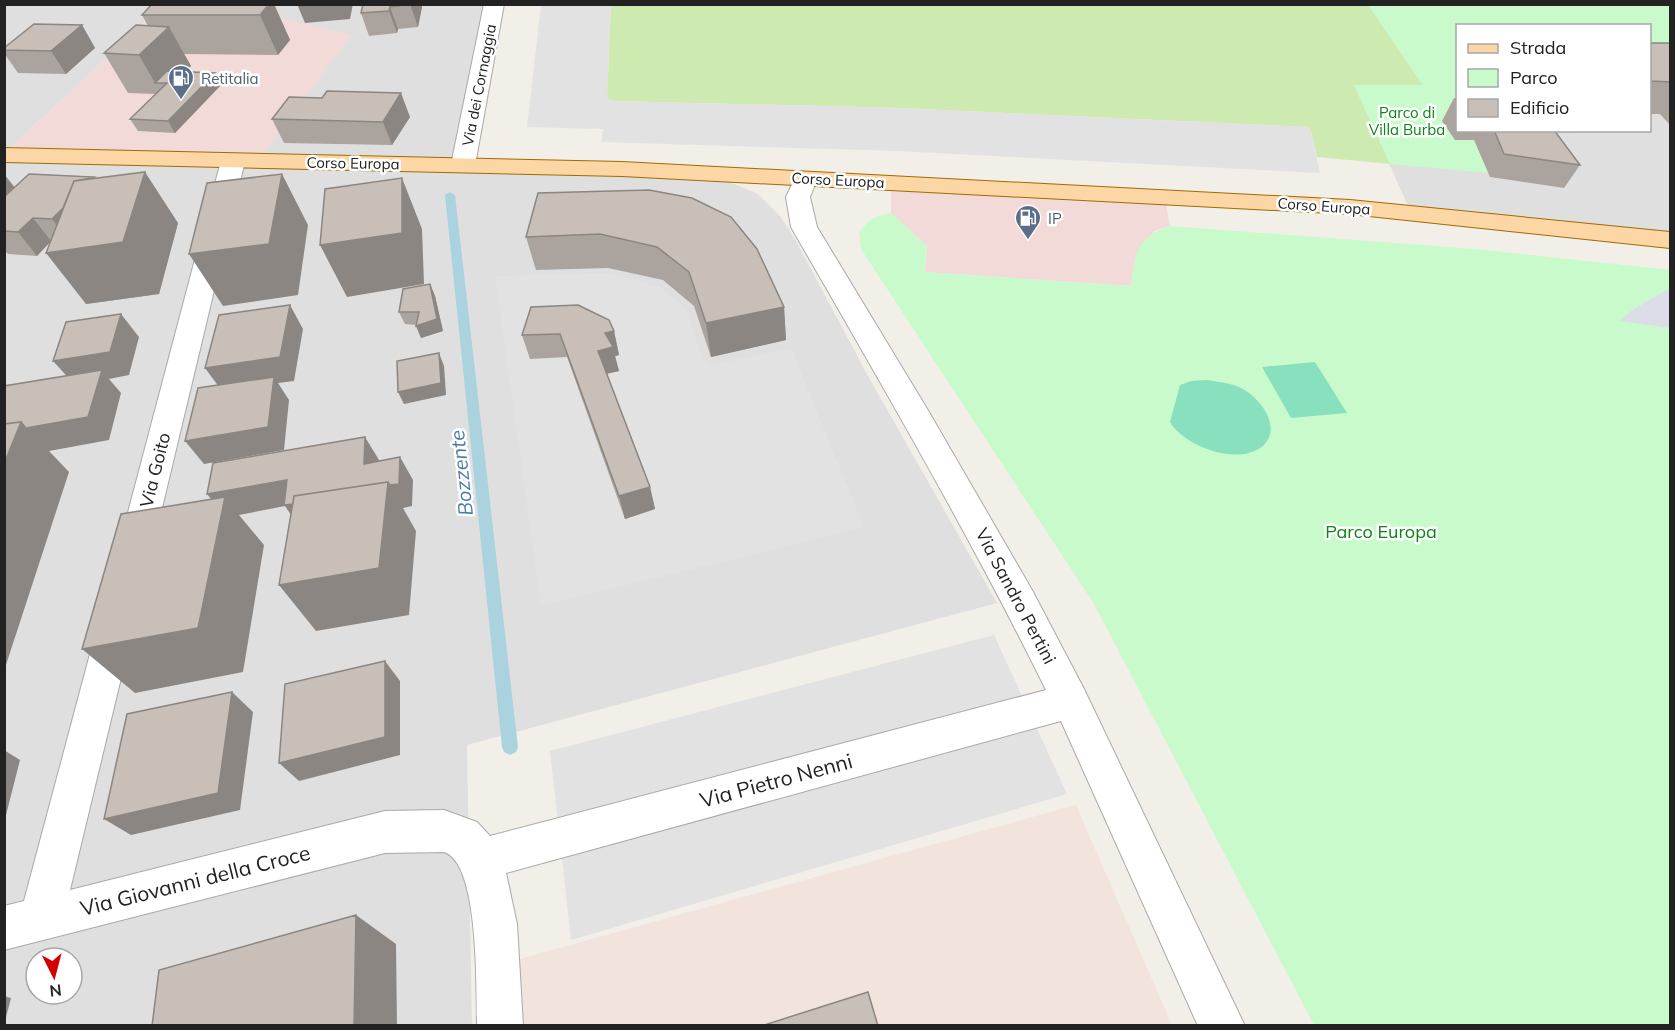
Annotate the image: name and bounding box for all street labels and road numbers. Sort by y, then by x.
street label: Via dei Cornaggia [458,22,500,148]
street label: Corso Europa [306,153,400,173]
street label: Corso Europa [791,168,885,192]
street label: Corso Europa [1277,193,1371,219]
street label: Via Goito [135,430,175,510]
street label: Via Sandro Pertini [970,524,1062,668]
street label: Via Pietro Nenni [697,747,855,813]
street label: Via Giovanni della Croce [77,839,313,921]

